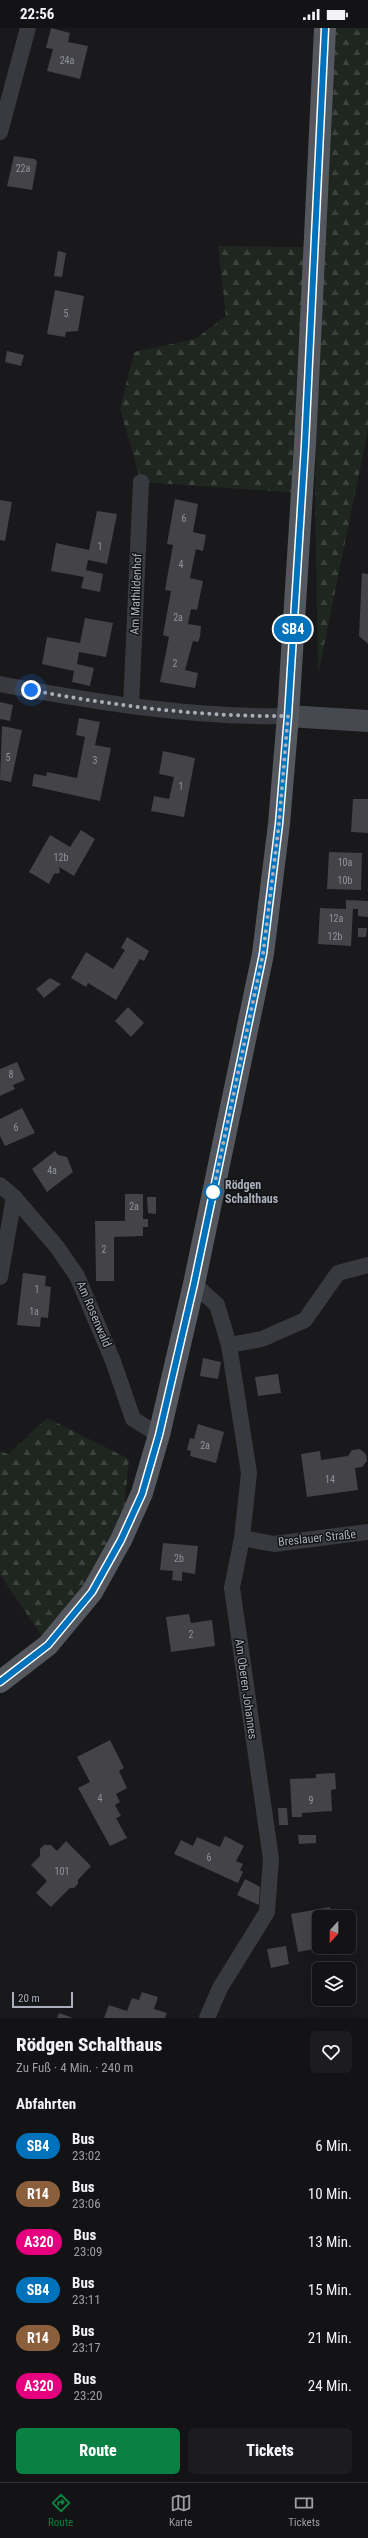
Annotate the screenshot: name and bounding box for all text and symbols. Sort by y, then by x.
text: 22:56 [20,5,54,23]
house number: 24a [60,55,75,66]
house number: 22a [16,163,31,174]
house number: 5 [64,308,69,319]
house number: 6 [182,513,187,524]
house number: 1 [98,541,102,552]
street label: Am Mathildenhof [128,553,144,635]
house number: 4 [179,559,184,570]
house number: 2a [173,612,183,623]
line badge: SB4 [270,616,316,642]
text: SB4 [282,621,304,637]
house number: 2 [173,658,178,669]
your location [21,680,41,700]
house number: 5 [6,752,11,763]
house number: 3 [93,755,98,766]
house number: 1 [179,781,183,792]
house number: 12b [54,852,68,863]
house number: 10a [338,857,353,868]
house number: 10b [338,875,352,886]
house number: 12a [329,913,344,924]
house number: 12b [328,931,342,942]
house number: 8 [9,1069,14,1080]
house number: 6 [14,1122,19,1133]
house number: 4a [47,1165,57,1176]
place label: Rödgen Schalthaus [225,1178,279,1206]
marker: Rödgen Schalthaus [204,1183,222,1201]
house number: 2a [129,1201,139,1212]
house number: 2 [102,1244,107,1255]
street label: Am Rosenwald [74,1279,114,1349]
house number: 1 [35,1284,39,1295]
house number: 1a [29,1306,39,1317]
house number: 2a [200,1440,210,1451]
house number: 14 [325,1474,335,1485]
street label: Breslauer Straße [277,1527,357,1549]
house number: 2b [174,1553,184,1564]
house number: 2 [189,1629,194,1640]
street label: Am Oberen Johannes [232,1638,260,1740]
house number: 4 [98,1793,103,1804]
house number: 9 [309,1795,314,1806]
house number: 6 [207,1852,212,1863]
house number: 101 [55,1866,69,1877]
north arrow [312,1910,356,1954]
map controls [312,1910,356,2006]
button: layers [312,1962,356,2006]
scale bar [12,1990,73,2009]
text: 20 m [18,1992,40,2005]
button: heart [310,2031,352,2073]
text: Rödgen Schalthaus [16,2033,162,2056]
text: Zu Fuß · 4 Min. · 240 m [16,2060,133,2075]
text: Abfahrten [16,2095,76,2113]
text: Bus [72,2130,95,2148]
text: 6 Min. [315,2137,352,2155]
text: SB4 [27,2138,49,2154]
text: 23:02 [72,2148,101,2163]
text: Bus [72,2178,95,2196]
text: 10 Min. [308,2185,352,2203]
text: R14 [27,2186,49,2202]
text: 23:06 [72,2196,101,2211]
text: Bus [74,2226,96,2244]
text: 13 Min. [308,2233,352,2251]
text: A320 [24,2234,54,2250]
text: 23:09 [74,2244,102,2259]
text: Bus [72,2274,95,2292]
text: 15 Min. [308,2281,352,2299]
text: SB4 [27,2282,49,2298]
text: 23:11 [72,2292,101,2307]
text: Bus [72,2322,95,2340]
text: 21 Min. [308,2329,352,2347]
text: R14 [27,2330,49,2346]
text: 23:17 [72,2340,101,2355]
text: Bus [74,2370,96,2388]
text: 24 Min. [308,2377,352,2395]
text: A320 [24,2378,54,2394]
text: 23:20 [74,2388,102,2403]
button: Route [16,2428,180,2474]
button: Tickets [188,2428,352,2474]
tab: Route [48,2492,73,2529]
tab: Karte [169,2492,192,2529]
tab: Tickets [288,2492,320,2529]

